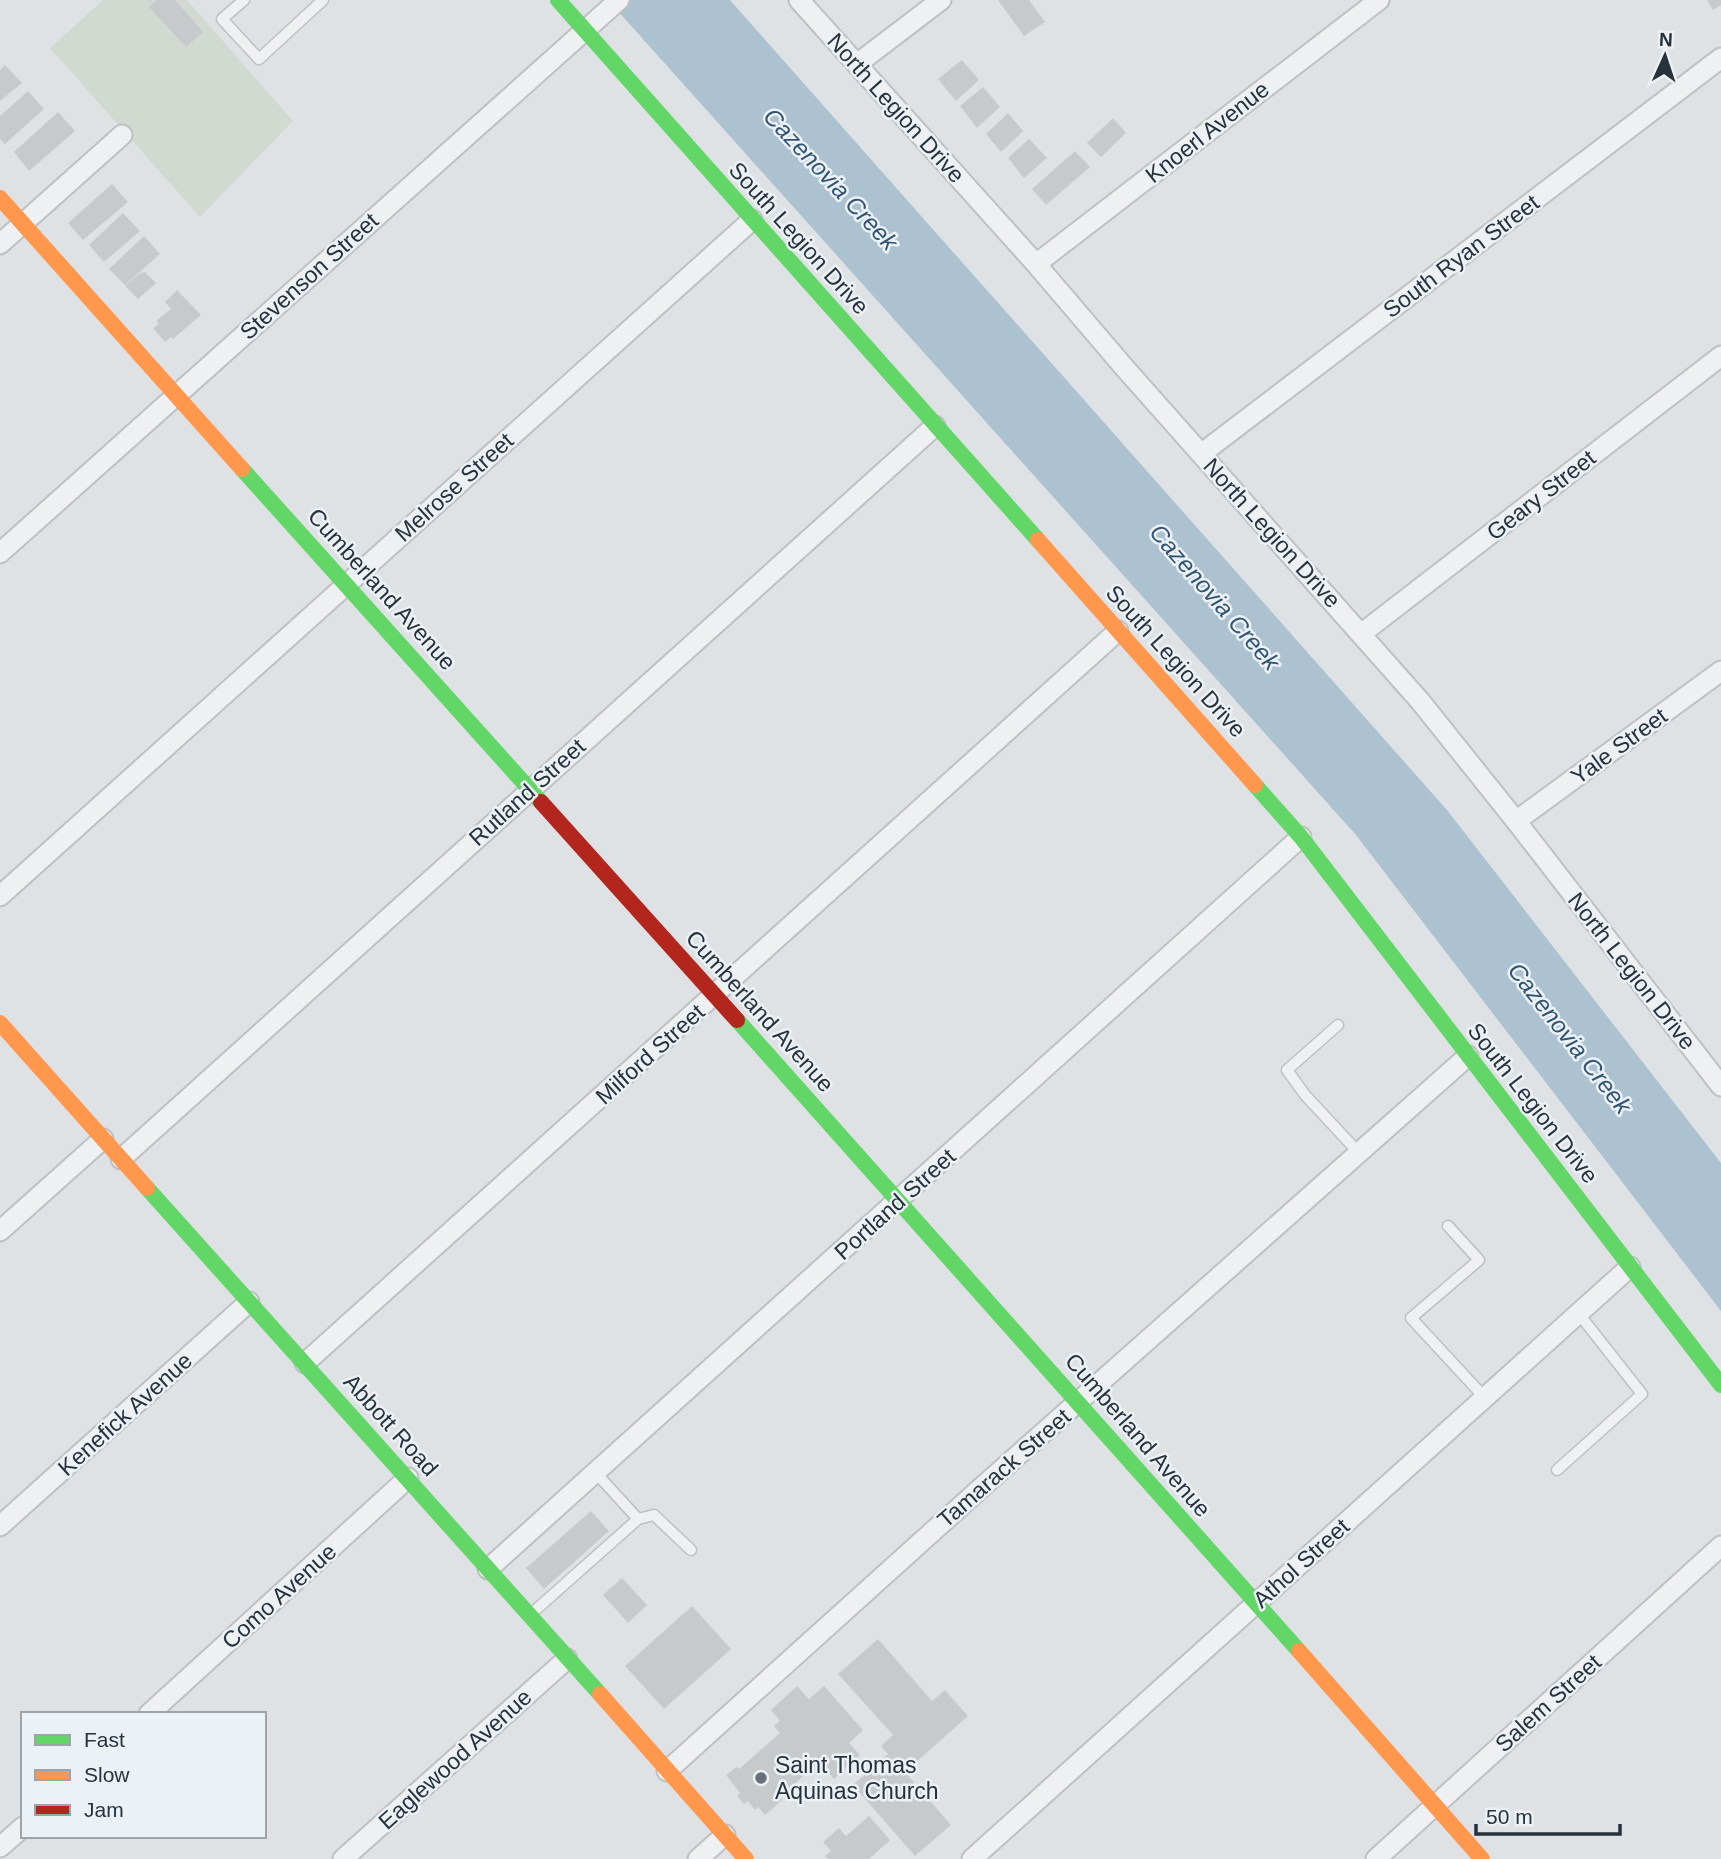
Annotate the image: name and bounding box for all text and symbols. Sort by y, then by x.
north arrow [1630,21,1700,91]
street label: North Legion Drive [822,28,970,188]
text: N [1658,29,1673,50]
street label: Knoerl Avenue [1140,76,1274,188]
water label: Cazenovia Creek [758,102,905,257]
street label: South Legion Drive [724,157,874,319]
street label: South Ryan Street [1378,189,1544,323]
street label: Stevenson Street [235,207,384,345]
street label: Melrose Street [390,427,519,547]
street label: Geary Street [1482,444,1601,545]
street label: North Legion Drive [1198,453,1346,613]
street label: Cumberland Avenue [303,503,461,675]
water label: Cazenovia Creek [1144,519,1287,677]
street label: South Legion Drive [1101,580,1251,742]
street label: Yale Street [1566,702,1672,789]
street label: Rutland Street [464,733,591,851]
street label: North Legion Drive [1563,887,1701,1055]
street label: Cumberland Avenue [681,925,839,1097]
water label: Cazenovia Creek [1503,957,1639,1120]
street label: Milford Street [590,998,710,1109]
street label: South Legion Drive [1463,1018,1603,1188]
street label: Portland Street [829,1143,961,1265]
street label: Kenefick Avenue [53,1347,197,1481]
street label: Cumberland Avenue [1060,1348,1216,1522]
street label: Abbott Road [339,1369,443,1481]
street label: Tamarack Street [932,1403,1076,1533]
street label: Athol Street [1248,1513,1355,1613]
street label: Como Avenue [217,1538,341,1654]
street label: Salem Street [1490,1648,1607,1757]
street label: Eaglewood Avenue [373,1684,537,1834]
legend [21,1712,266,1838]
text: Fast [84,1728,125,1751]
place label: Saint Thomas Aquinas Church [775,1752,939,1804]
text: Slow [84,1763,130,1786]
marker: Saint Thomas Aquinas Church [753,1770,769,1786]
scale bar [1476,1792,1620,1836]
text: Jam [84,1798,124,1821]
text: 50 m [1486,1805,1533,1828]

